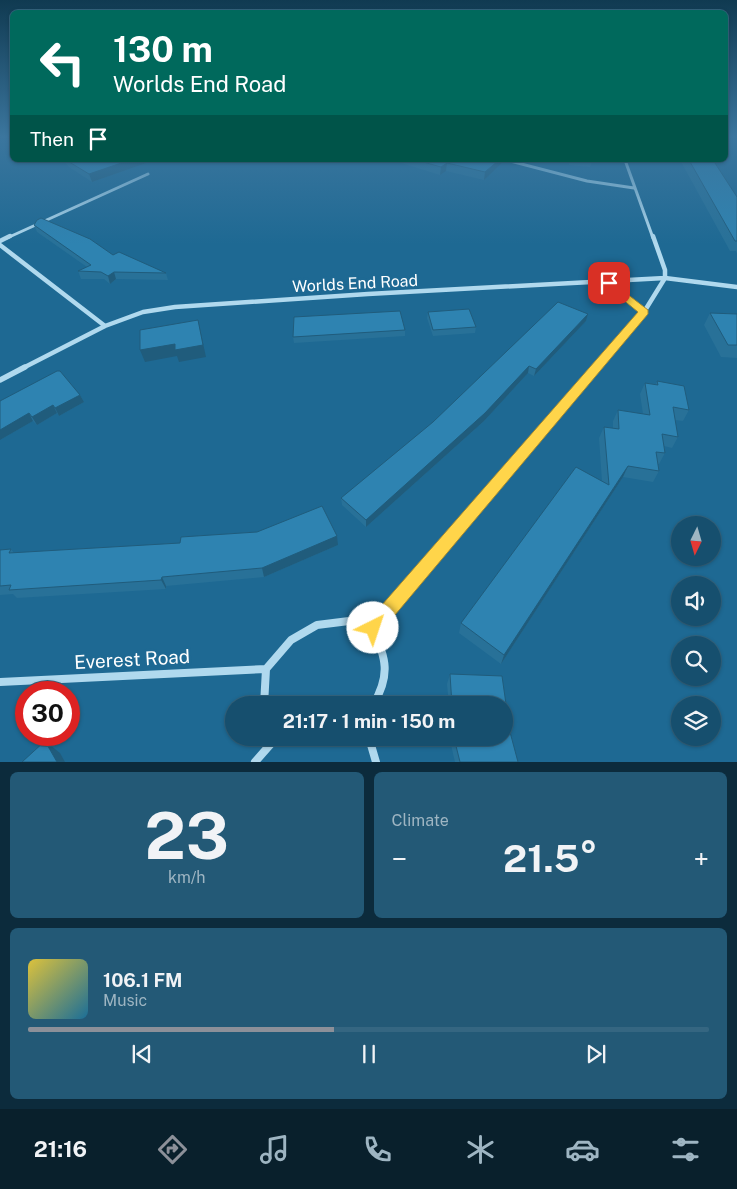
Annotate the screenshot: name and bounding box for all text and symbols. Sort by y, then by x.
text: 130 m [113,29,213,70]
icon: left [30,30,95,95]
text: Worlds End Road [113,71,286,97]
icon: arrive [84,125,112,153]
text: Then [30,128,74,150]
pin [588,262,630,304]
icon: arrive [595,269,623,297]
street label: Worlds End Road [292,271,418,296]
north arrow [671,516,721,566]
map controls [671,516,721,746]
button: sound [671,576,721,626]
position arrow [346,601,398,653]
button: search [671,636,721,686]
street label: Everest Road [73,645,191,673]
speed limit sign: 30 [15,681,80,746]
button: layers [671,696,721,746]
text: 21:17 · 1 min · 150 m [283,710,455,732]
text: 23 [144,797,229,874]
text: Climate [392,811,449,830]
text: 21.5° [503,836,597,881]
text: − [392,842,407,875]
text: + [693,842,709,875]
text: km/h [168,868,206,887]
text: 106.1 FM [103,969,183,991]
text: Music [103,991,147,1010]
icon: previous [128,1040,156,1068]
icon: pause [355,1040,383,1068]
icon: next [582,1040,610,1068]
icon: directions [155,1132,190,1167]
icon: music [257,1132,292,1167]
icon: phone [360,1132,395,1167]
icon: climate [463,1132,498,1167]
icon: car [565,1132,600,1167]
icon: filters [668,1132,703,1167]
text: 21:16 [34,1136,87,1162]

